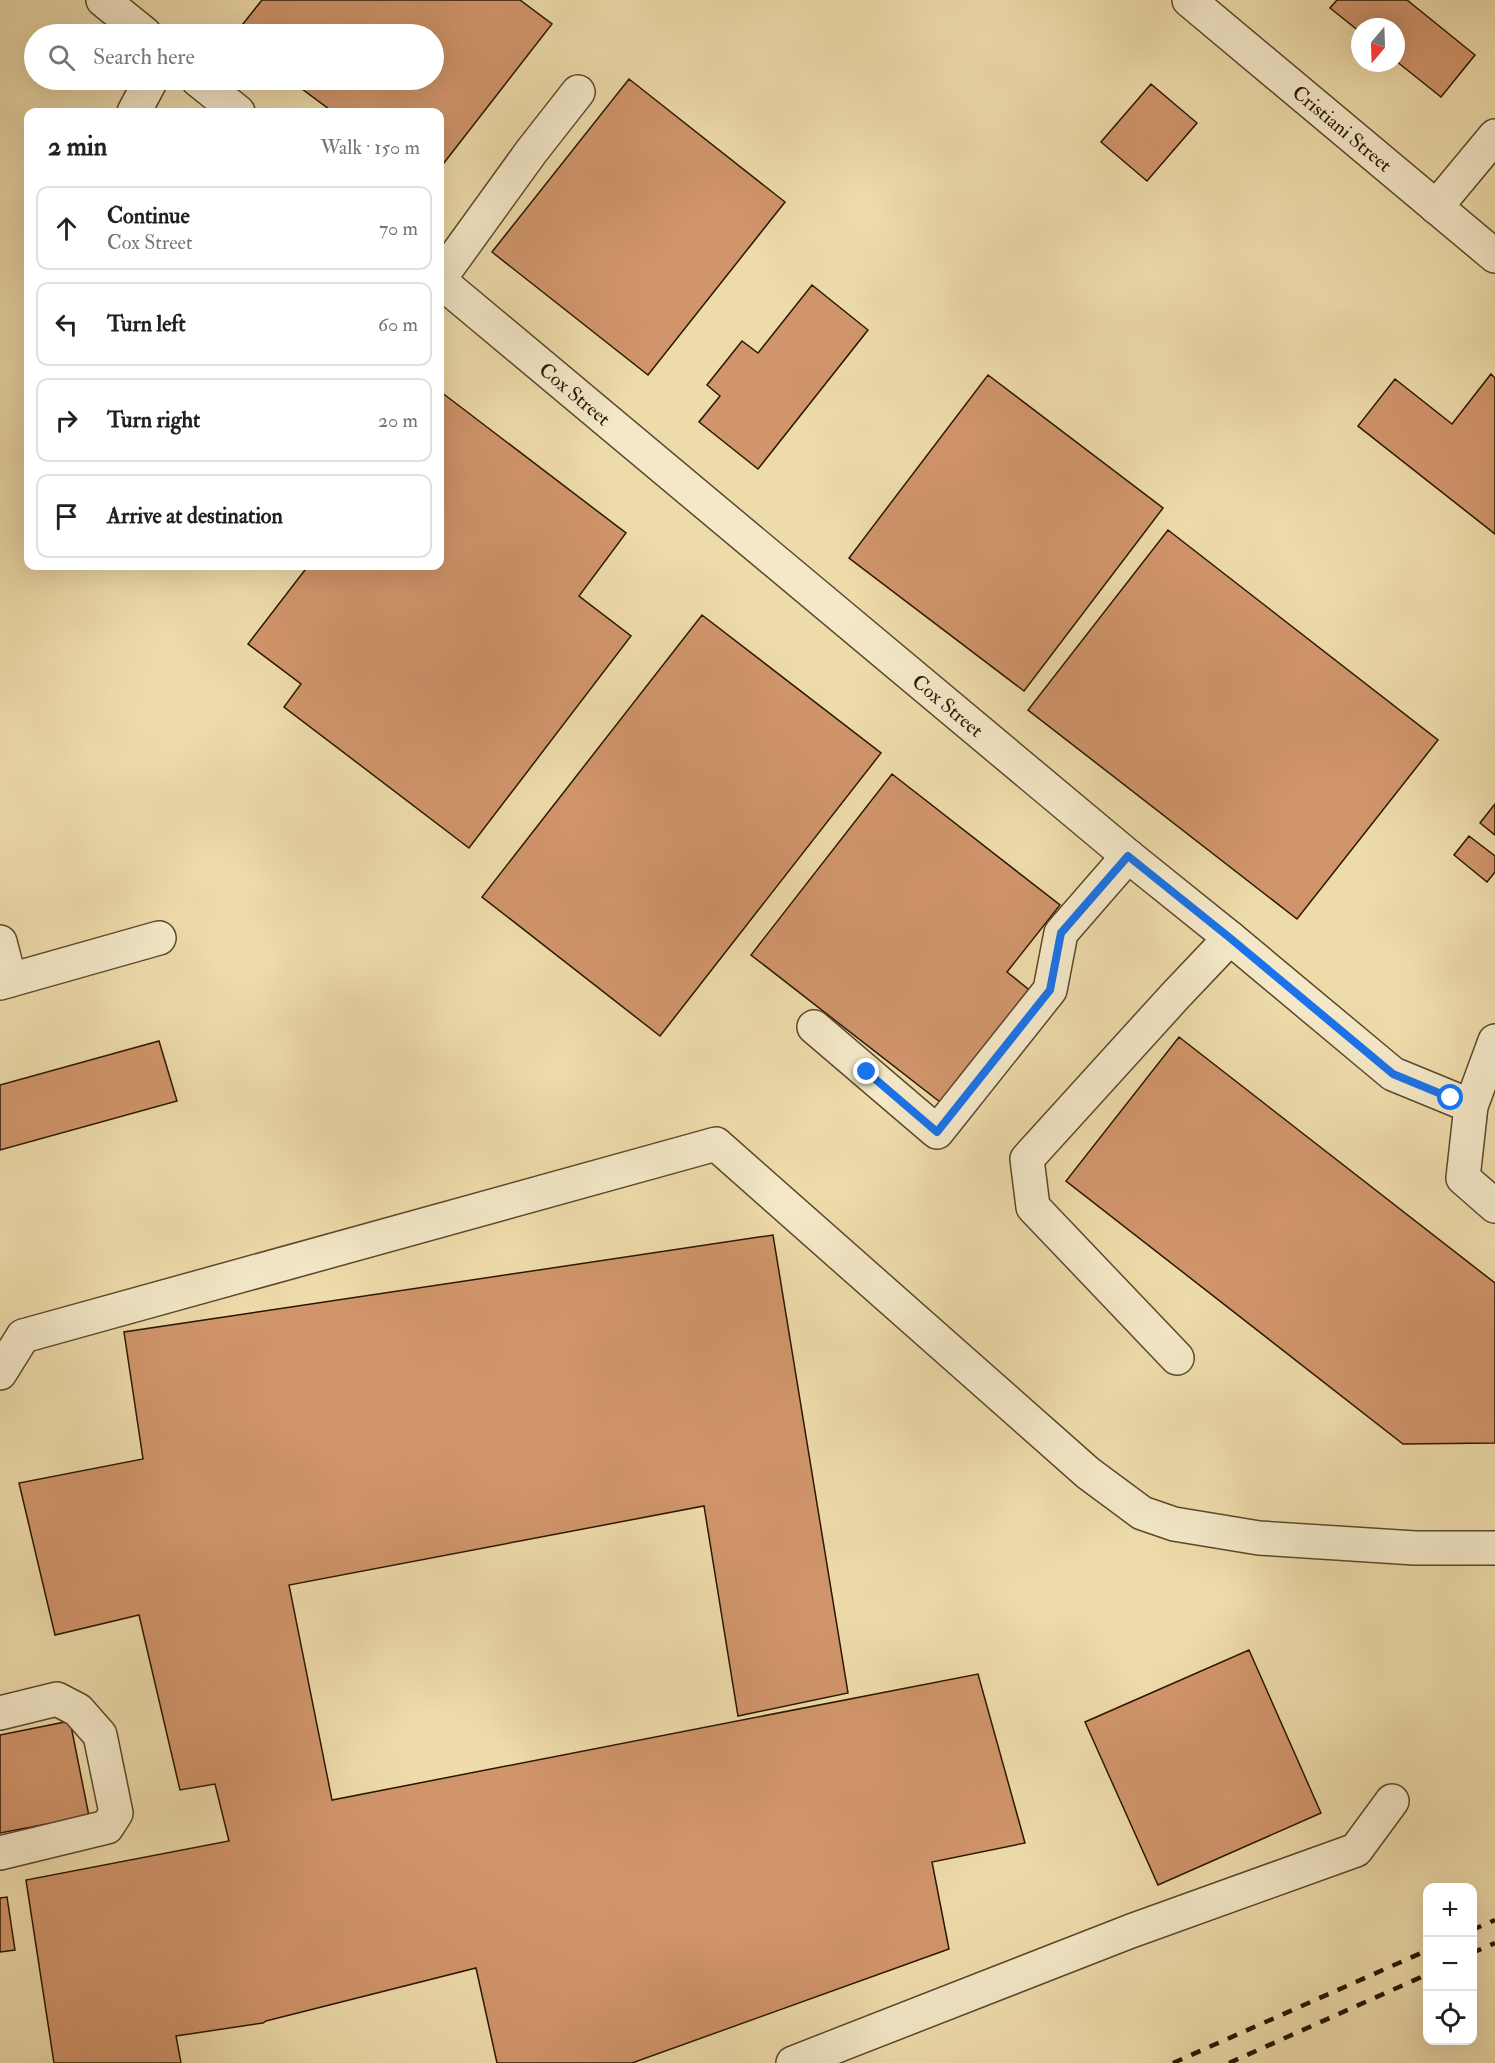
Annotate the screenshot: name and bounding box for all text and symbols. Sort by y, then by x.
north arrow [1351,18,1405,72]
search box [24,24,444,90]
icon: search [45,41,78,74]
text: Search here [93,43,195,71]
street label: Cristiani Street [1287,80,1397,178]
text: 2 min [48,131,107,163]
text: Walk · 150 m [320,135,420,160]
text: Continue [107,202,190,230]
icon: ahead [50,212,83,245]
text: 70 m [379,216,418,241]
text: Cox Street [107,230,192,255]
icon: left [50,308,83,341]
text: Turn left [107,310,186,338]
text: 60 m [378,312,418,337]
street label: Cox Street [534,357,616,432]
icon: right [50,404,83,437]
text: Turn right [107,406,200,434]
text: 20 m [378,408,418,433]
icon: arrive [50,500,83,533]
text: Arrive at destination [107,502,283,530]
street label: Cox Street [907,669,989,743]
route end [853,1058,879,1084]
route start [1437,1084,1463,1110]
map controls [1423,1883,1477,2045]
button: + [1423,1883,1477,1937]
button: − [1423,1937,1477,1991]
button: locate [1423,1991,1477,2045]

